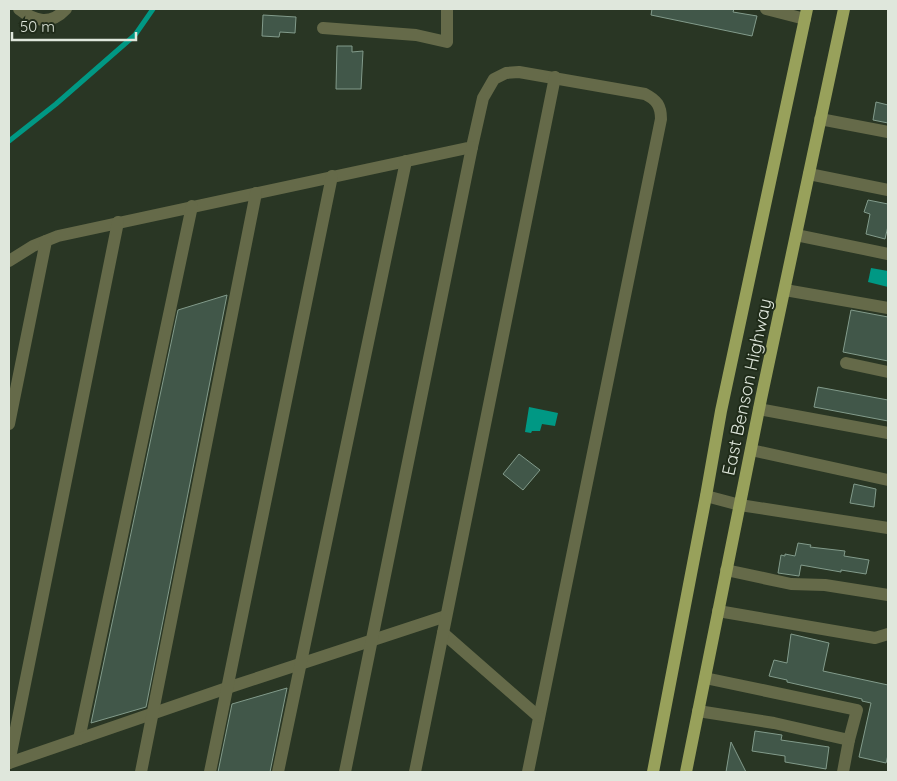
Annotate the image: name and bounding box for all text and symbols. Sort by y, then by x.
scale bar [12,10,136,42]
text: 50 m [20,17,55,36]
street label: East Benson Highway [716,296,777,478]

